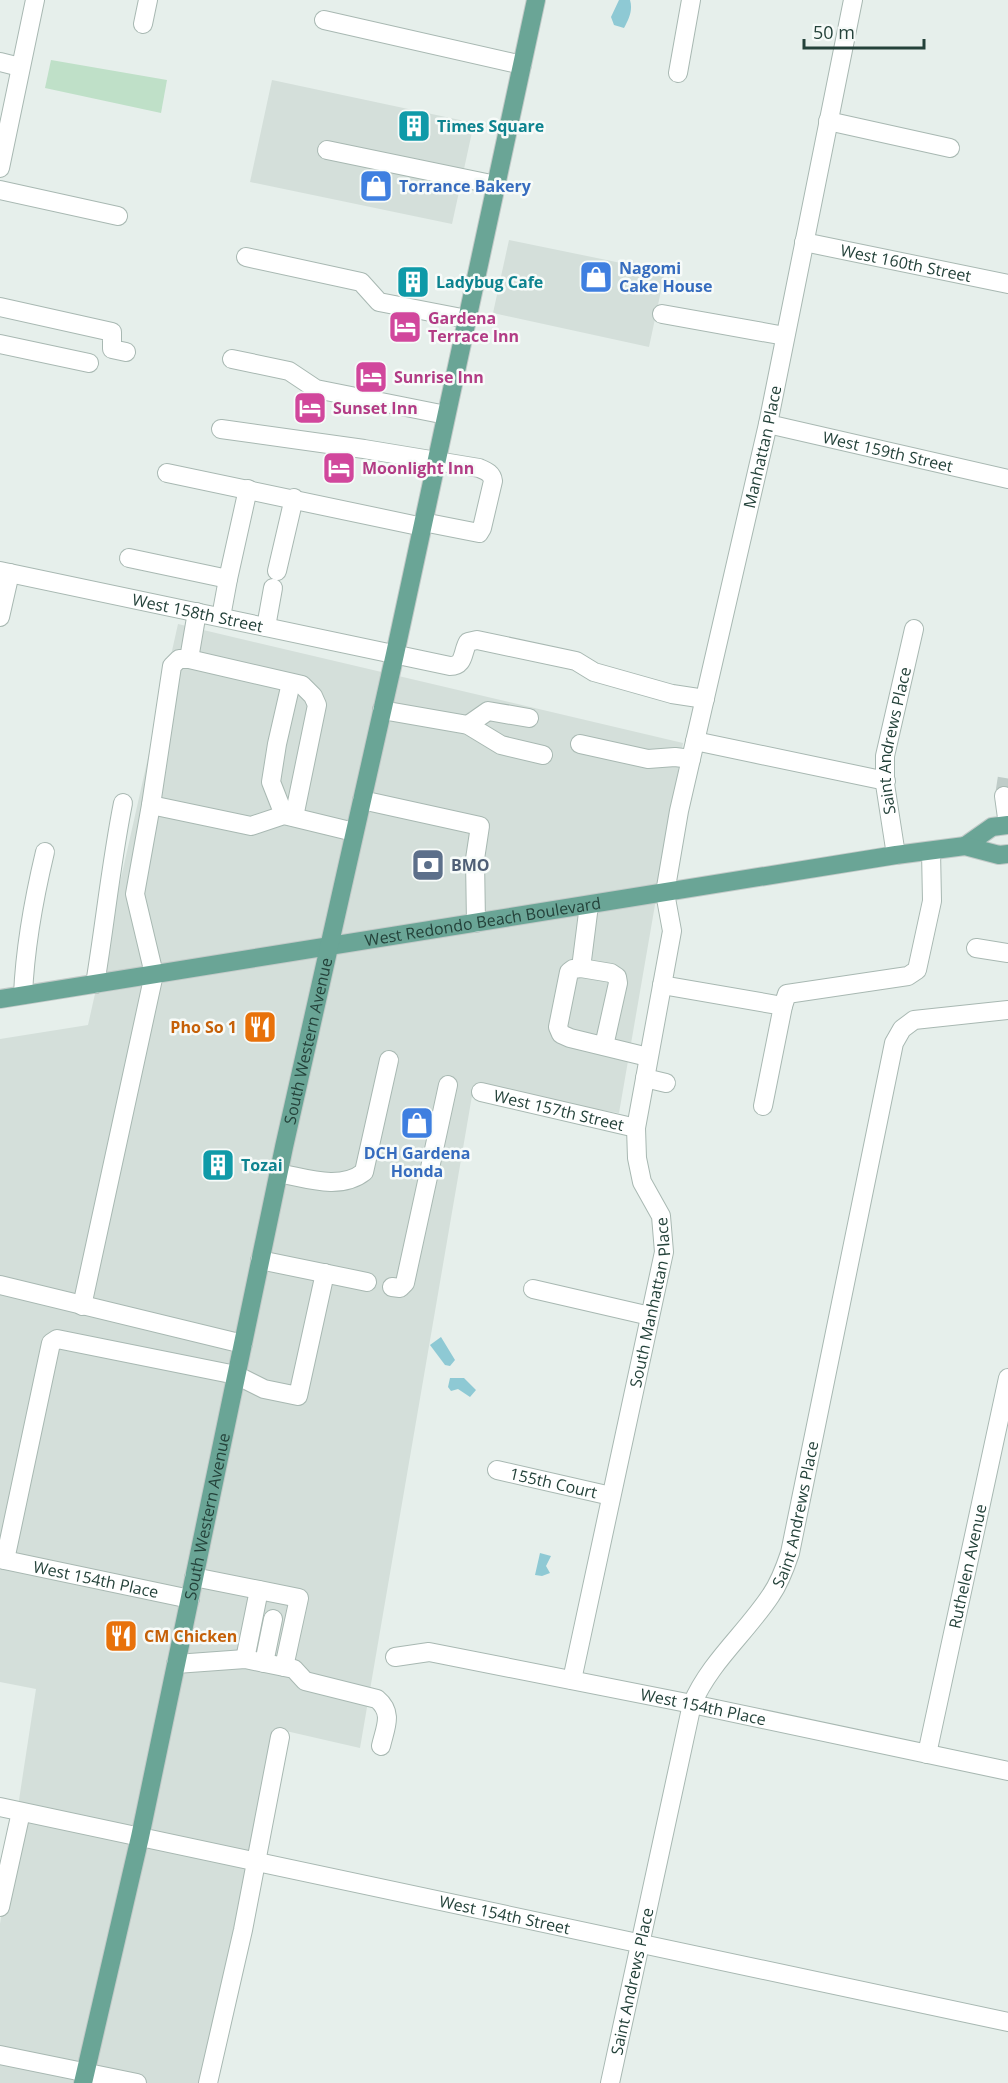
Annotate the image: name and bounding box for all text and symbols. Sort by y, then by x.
scale bar [804,12,924,50]
text: 50 m [813,20,855,44]
building icon: Times Square [396,108,432,144]
place label: Times Square [437,115,544,137]
shop icon: Torrance Bakery [358,168,394,204]
place label: Torrance Bakery [399,175,532,197]
street label: West 160th Street [838,239,974,287]
place label: Nagomi Cake House [619,257,712,297]
shop icon: Nagomi Cake House [578,259,614,295]
building icon: Ladybug Cafe [395,264,431,300]
place label: Ladybug Cafe [436,271,543,293]
place label: Gardena Terrace Inn [428,307,519,347]
hotel icon: Gardena Terrace Inn [387,309,423,345]
hotel icon: Sunrise Inn [353,359,389,395]
place label: Sunrise Inn [394,366,484,388]
street label: Manhattan Place [738,384,786,510]
hotel icon: Sunset Inn [292,390,328,426]
place label: Sunset Inn [333,397,418,419]
street label: West 159th Street [821,426,956,477]
hotel icon: Moonlight Inn [321,450,357,486]
place label: Moonlight Inn [362,457,474,479]
street label: West 158th Street [130,588,265,637]
street label: Saint Andrews Place [874,665,916,816]
bank icon: BMO [410,847,446,883]
place label: BMO [451,854,490,876]
street label: West Redondo Beach Boulevard [363,892,602,951]
street label: South Western Avenue [278,956,337,1126]
restaurant icon: Pho So 1 [242,1009,278,1045]
place label: Pho So 1 [170,1016,237,1038]
street label: West 157th Street [492,1084,627,1136]
shop icon: DCH Gardena Honda [399,1105,435,1141]
place label: DCH Gardena Honda [364,1142,470,1182]
building icon: Tozai [200,1147,236,1183]
place label: Tozai [241,1154,283,1176]
street label: South Manhattan Place [624,1216,675,1390]
street label: South Western Avenue [179,1431,235,1602]
street label: Saint Andrews Place [767,1439,824,1591]
street label: 155th Court [508,1462,600,1504]
street label: Ruthelen Avenue [943,1502,992,1631]
street label: West 154th Place [31,1555,161,1603]
restaurant icon: CM Chicken [103,1618,139,1654]
place label: CM Chicken [144,1625,237,1647]
street label: West 154th Place [639,1683,768,1730]
street label: West 154th Street [437,1890,572,1939]
street label: Saint Andrews Place [605,1906,659,2057]

